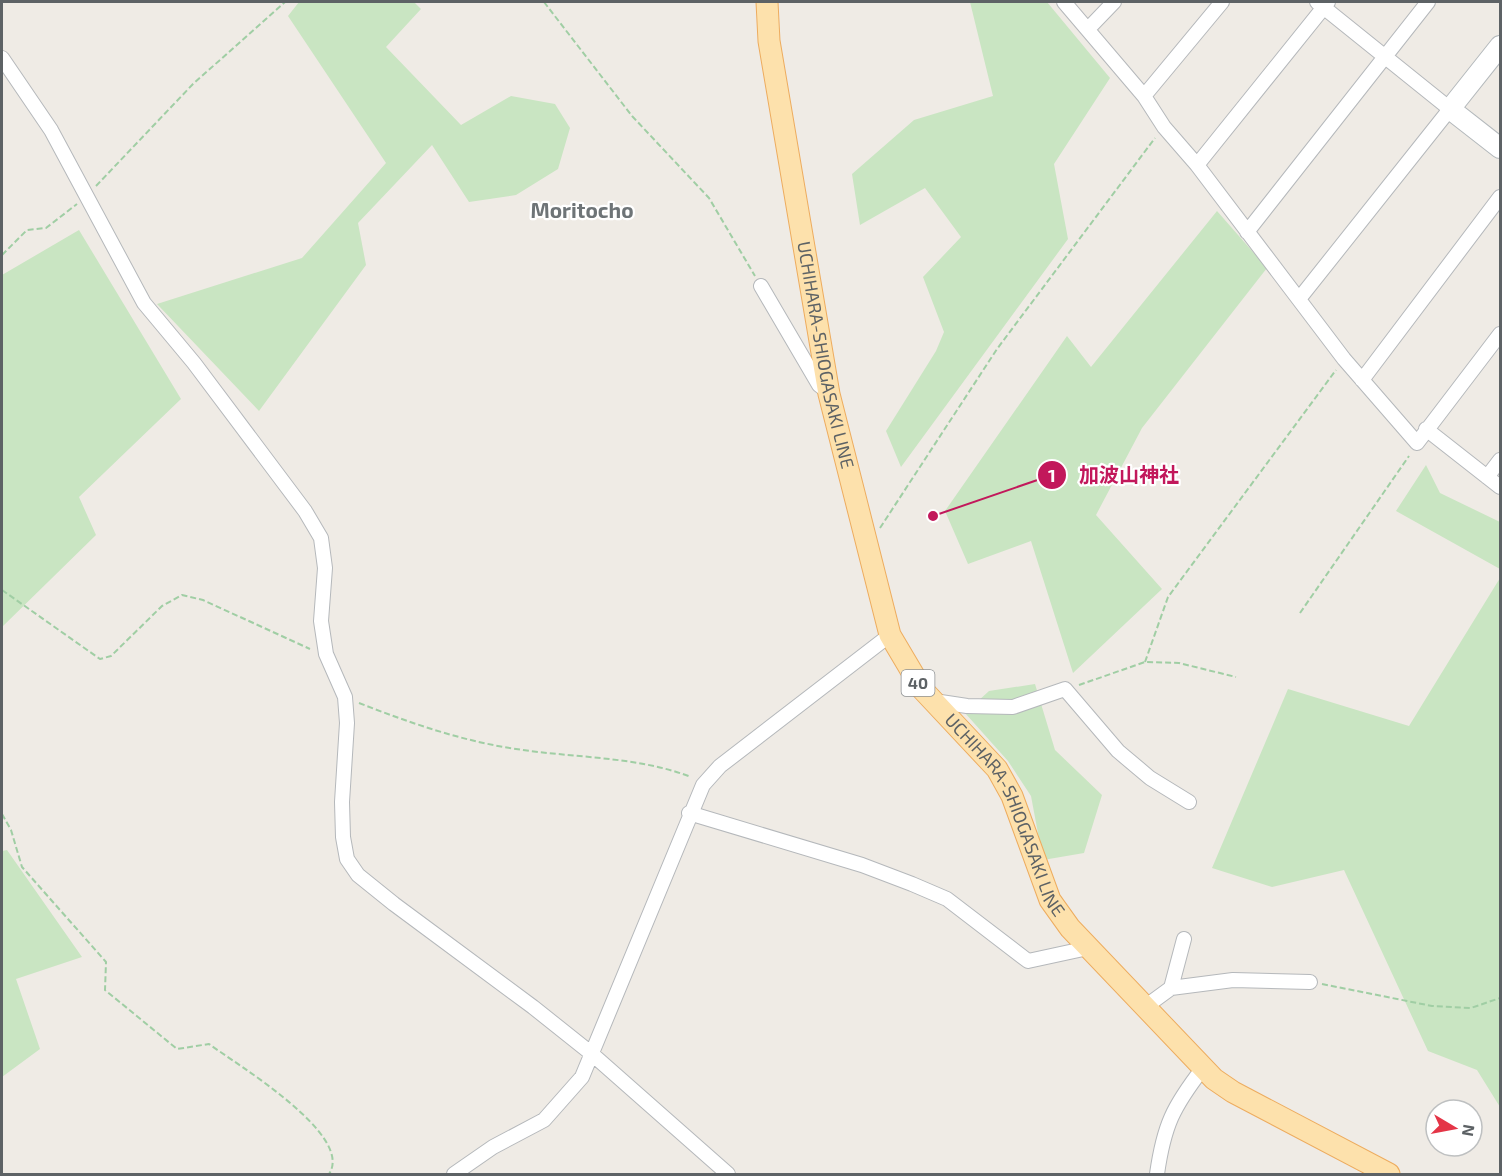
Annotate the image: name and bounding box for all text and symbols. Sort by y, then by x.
district label: Moritocho [530,197,634,222]
street label: UCHIHARA-SHIOGASAKI LINE [793,239,859,471]
callout: 加波山神社 [1037,456,1191,494]
text: 加波山神社 [1079,462,1179,486]
text: 1 [1048,464,1056,486]
road number: 40 [902,670,934,696]
street label: UCHIHARA-SHIOGASAKI LINE [941,708,1070,920]
north arrow [1424,1098,1484,1158]
text: N [1459,1123,1480,1138]

